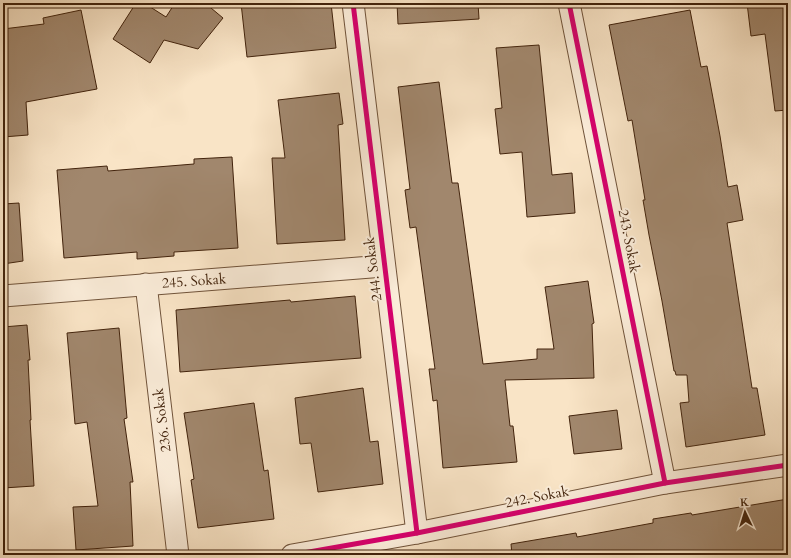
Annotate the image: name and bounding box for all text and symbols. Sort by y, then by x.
street label: 243. Sokak [614,208,645,275]
street label: 244. Sokak [360,235,386,302]
street label: 245. Sokak [161,269,227,293]
street label: 236. Sokak [149,386,175,453]
street label: 242. Sokak [504,481,571,512]
north arrow [725,492,765,532]
text: K [739,495,749,510]

